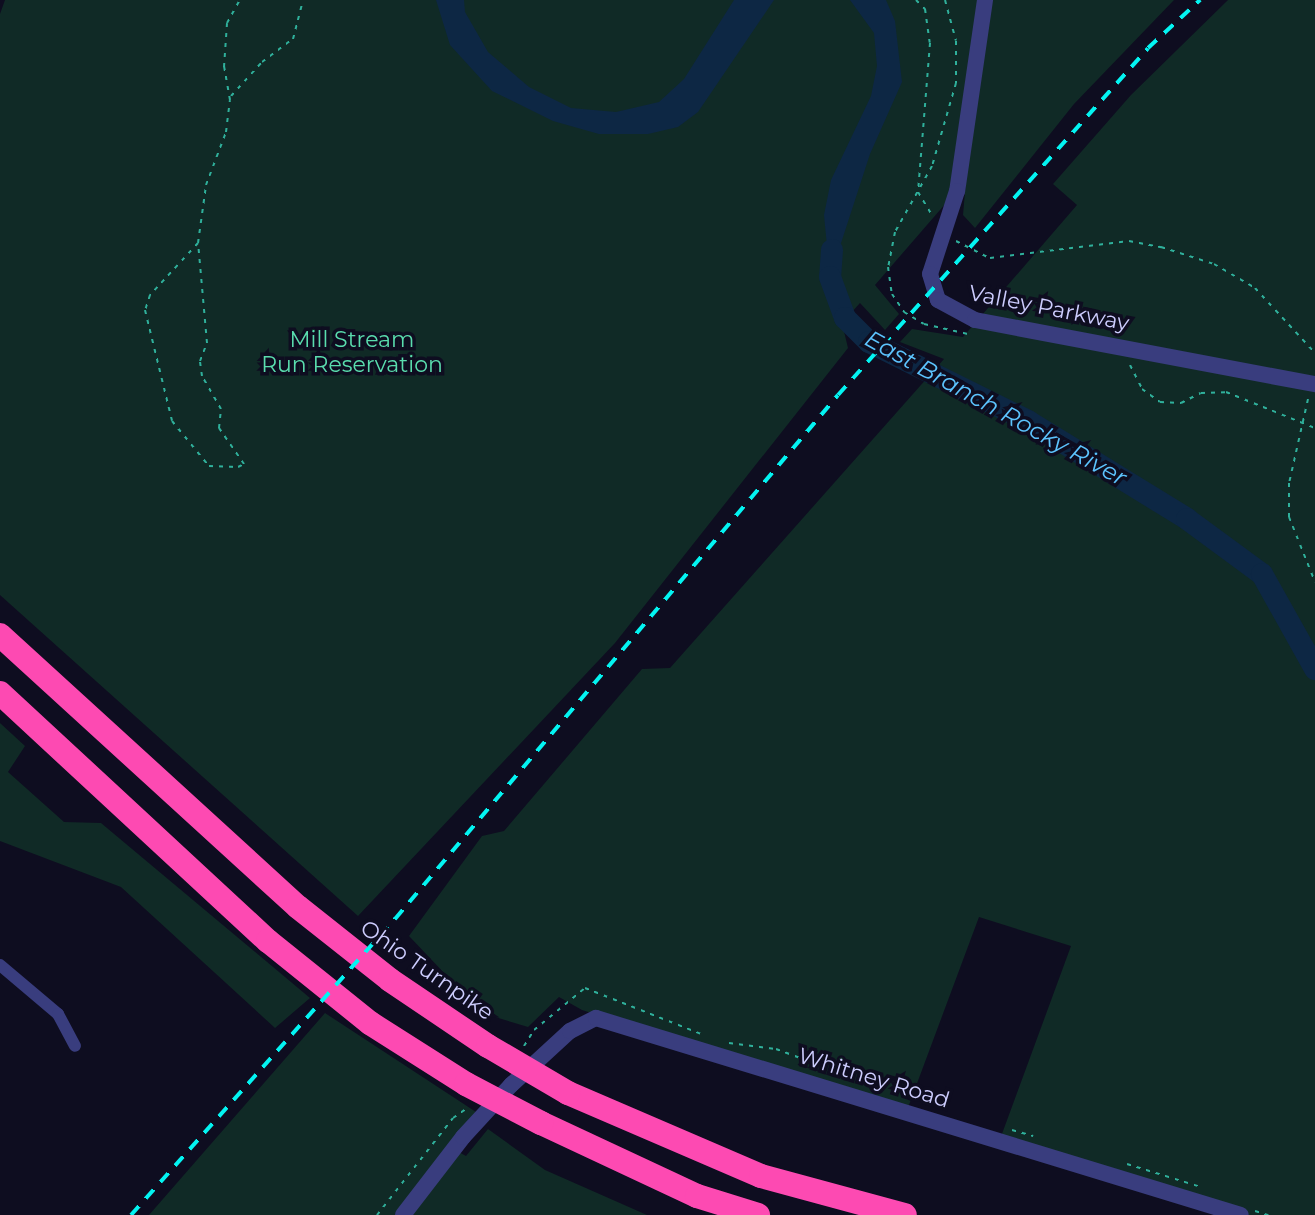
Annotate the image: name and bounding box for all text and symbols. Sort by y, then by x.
street label: Valley Parkway [967,280,1131,336]
water label: East Branch Rocky River [860,324,1132,492]
park label: Mill Stream Run Reservation [261,326,443,378]
street label: Ohio Turnpike [355,914,499,1026]
street label: Whitney Road [795,1042,953,1114]

